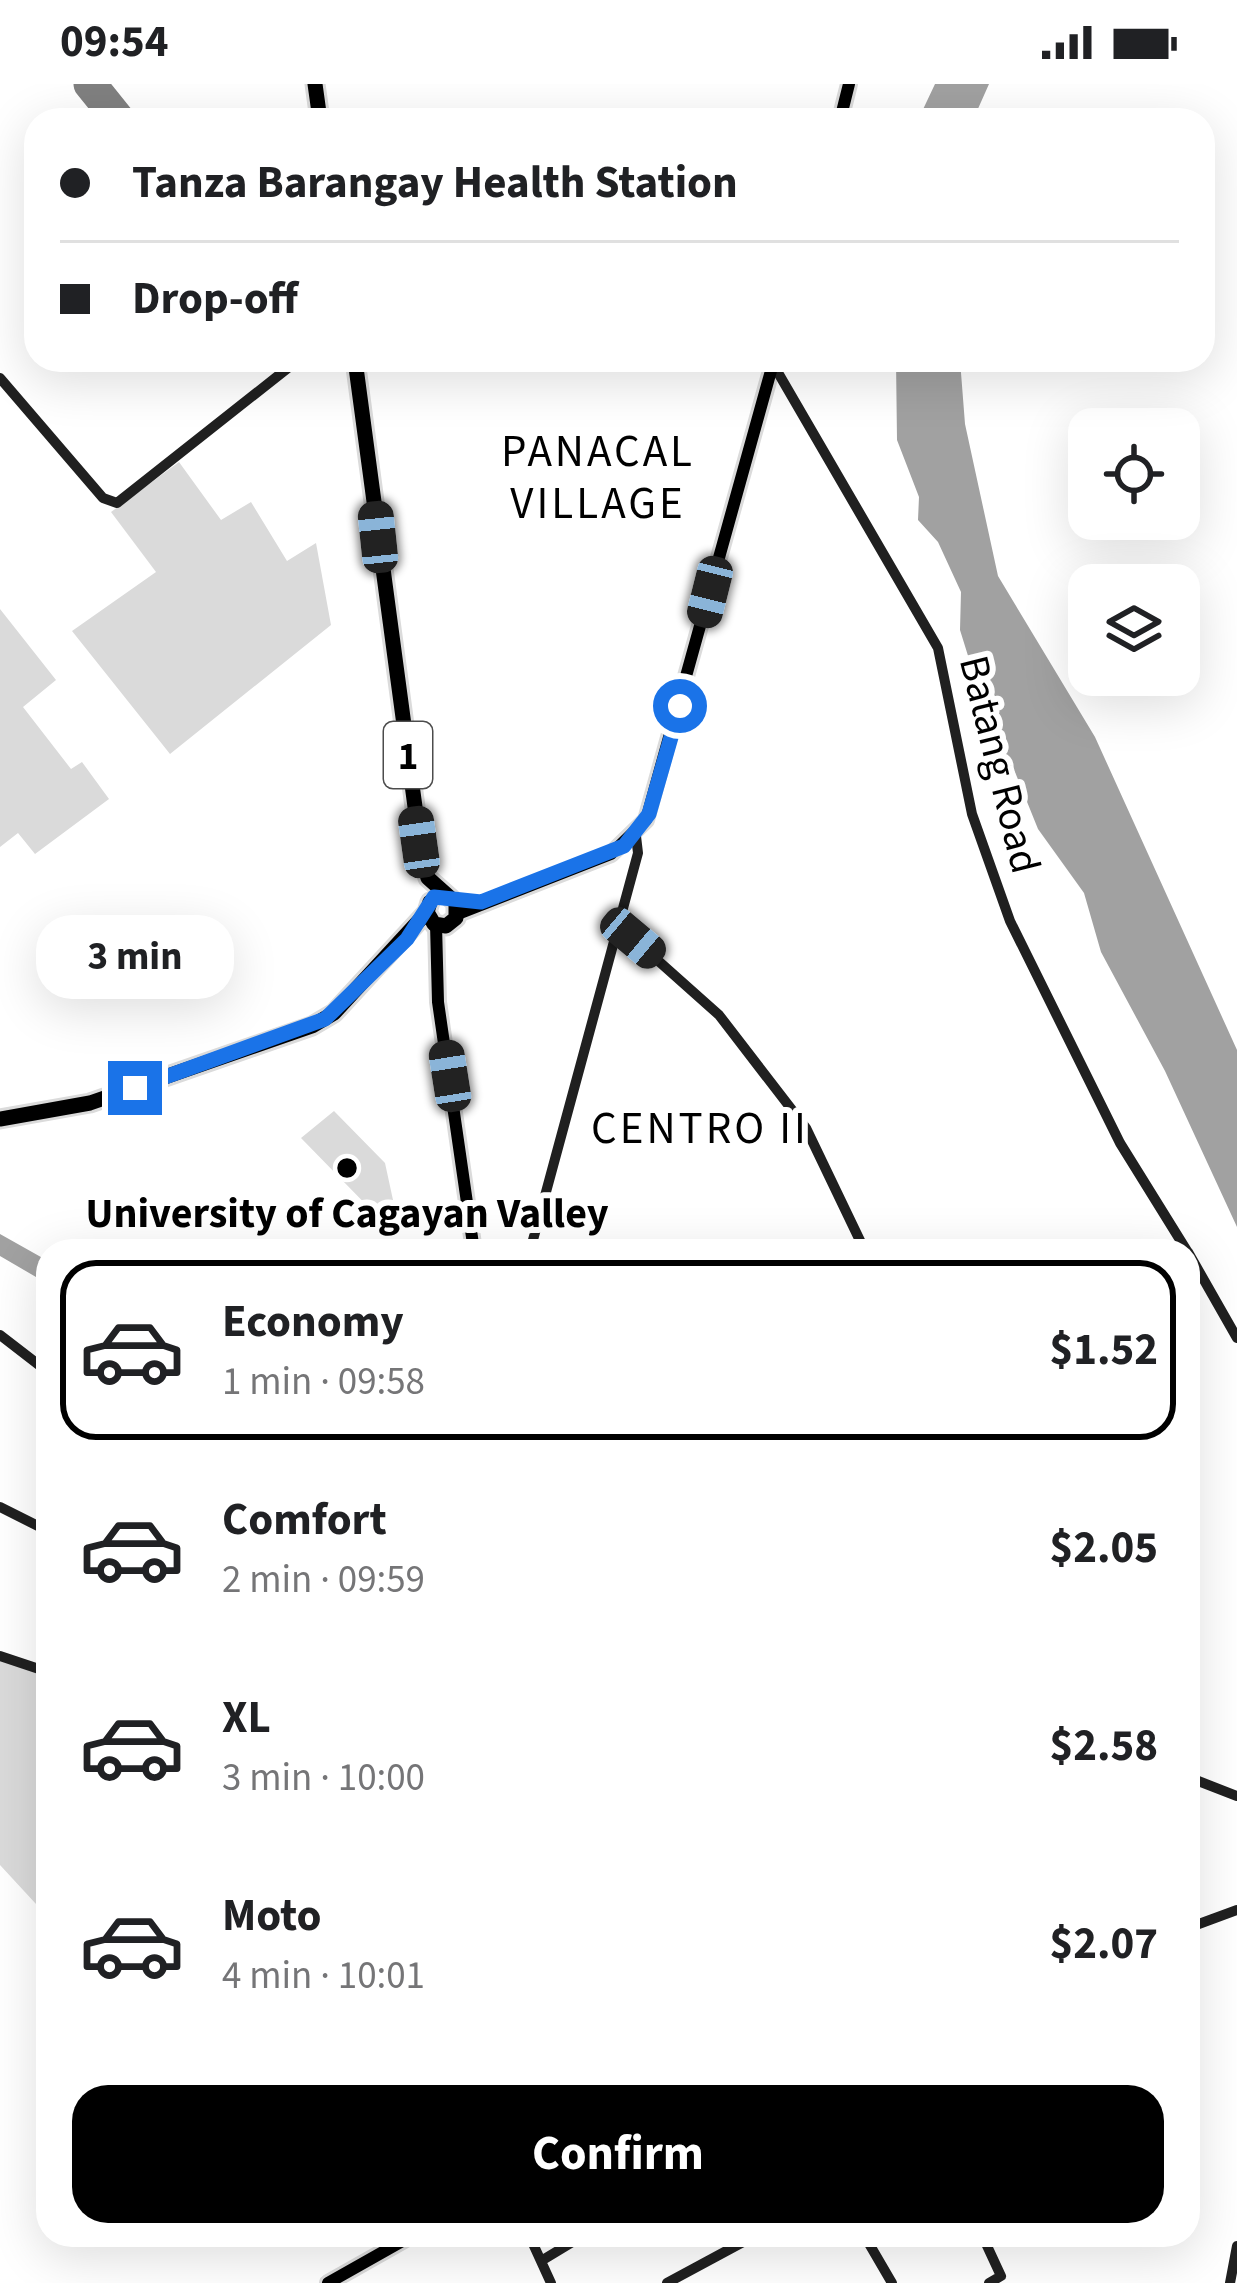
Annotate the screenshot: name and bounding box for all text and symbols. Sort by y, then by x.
text: 09:54 [60,10,169,74]
text: Tanza Barangay Health Station [132,151,738,215]
text: Drop-off [132,267,298,331]
map controls [1068,408,1200,696]
button: locate [1068,408,1200,540]
district label: PANACAL VILLAGE [501,420,695,536]
car [356,499,400,575]
car [684,553,736,631]
button: layers [1068,564,1200,696]
street label: Batang Road [943,649,1055,880]
route start [653,679,707,733]
road number: 1 [384,722,432,788]
car [396,804,442,880]
car [594,901,672,975]
callout: 3 min [36,914,234,998]
text: 3 min [88,929,182,985]
car [427,1038,473,1114]
route end [108,1061,162,1115]
district label: CENTRO II [591,1097,809,1161]
marker: University of Cagayan Valley [334,1155,360,1181]
place label: University of Cagayan Valley [85,1184,609,1244]
text: Economy [222,1290,404,1354]
icon: car [78,1296,186,1404]
text: $1.52 [1049,1318,1158,1382]
text: 1 min · 09:58 [222,1354,425,1410]
text: Comfort [222,1488,387,1552]
icon: car [78,1494,186,1602]
text: $2.05 [1049,1516,1158,1580]
text: 2 min · 09:59 [222,1552,425,1608]
text: XL [222,1686,271,1750]
icon: car [78,1692,186,1800]
text: $2.58 [1049,1714,1158,1778]
text: 3 min · 10:00 [222,1750,425,1806]
text: Moto [222,1884,321,1948]
icon: car [78,1890,186,1998]
text: $2.07 [1049,1912,1158,1976]
text: 4 min · 10:01 [222,1948,425,2004]
button: Confirm [72,2085,1164,2223]

